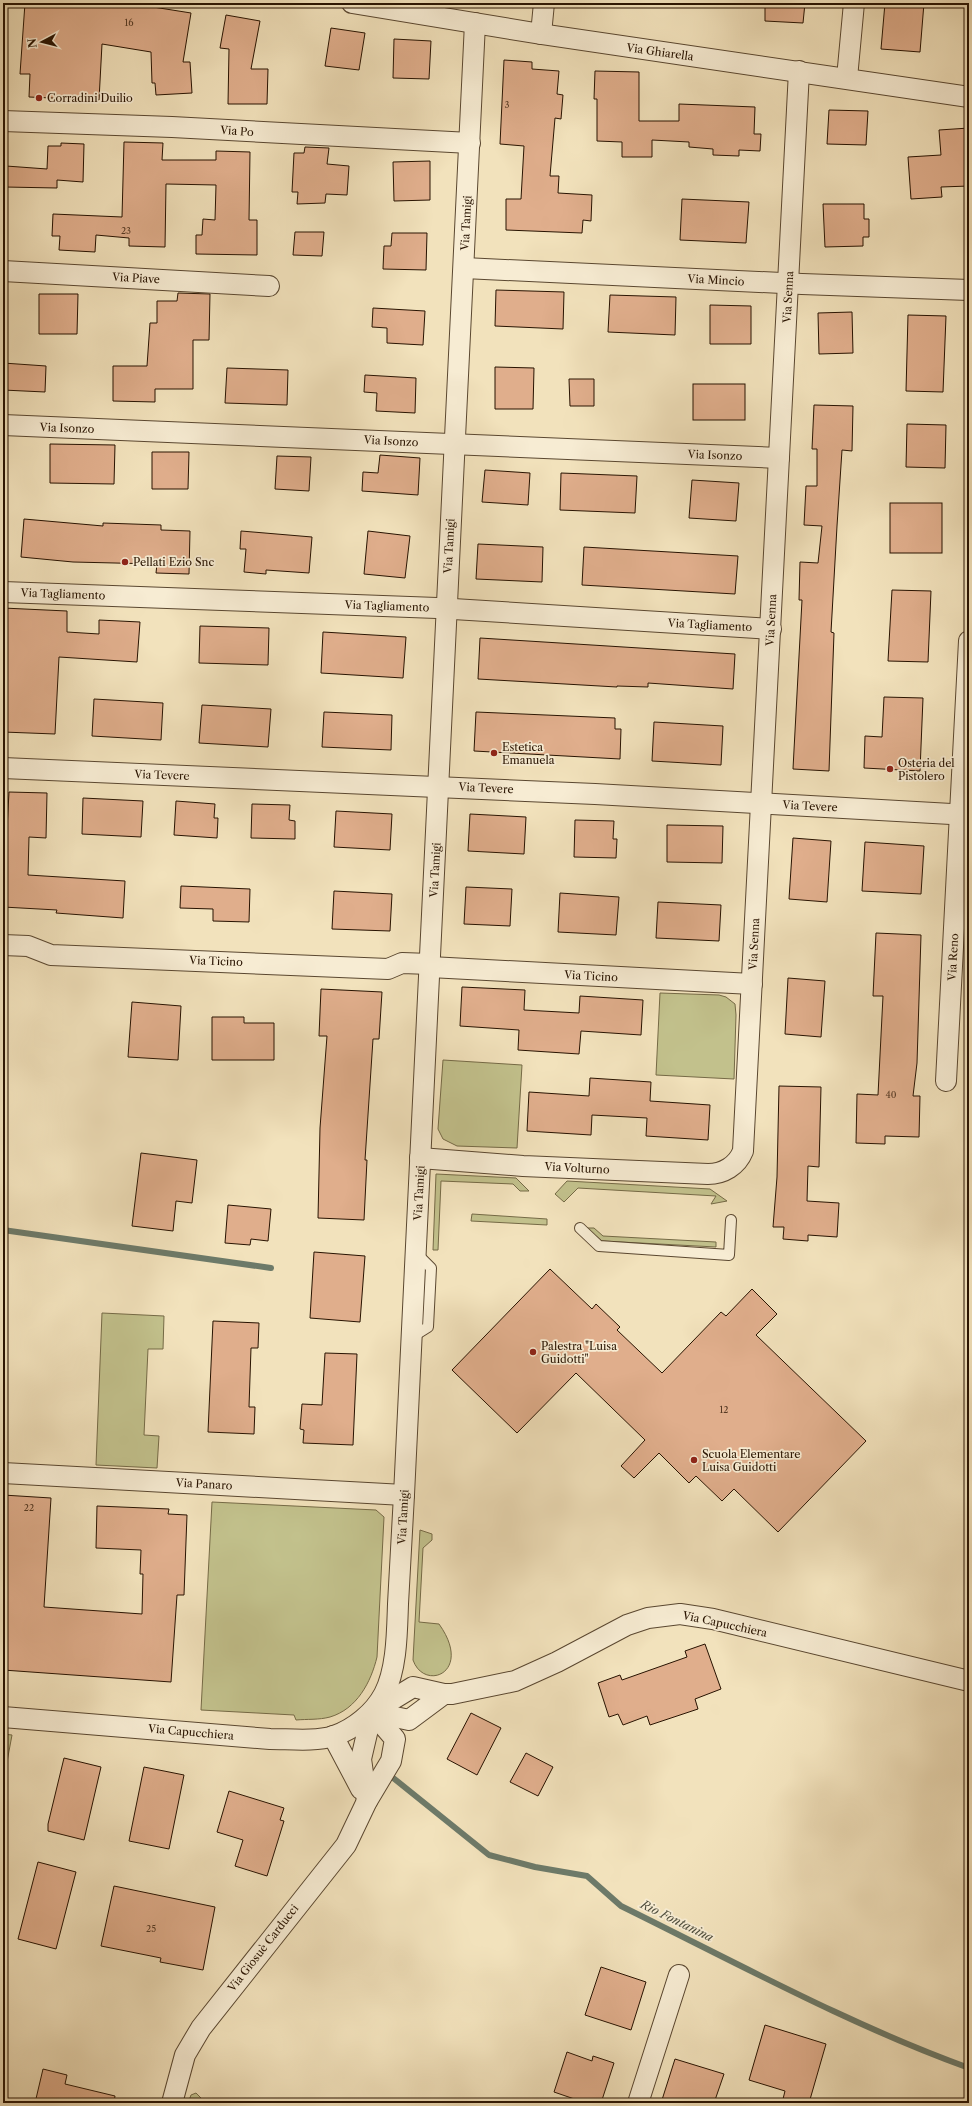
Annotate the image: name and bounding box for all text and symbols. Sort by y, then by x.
house number: 16 [124,17,134,28]
north arrow [22,22,62,62]
text: N [24,37,40,49]
street label: Via Ghiarella [624,40,695,64]
place label: Corradini Duilio [47,91,133,105]
marker: Corradini Duilio [34,93,44,103]
house number: 3 [505,99,510,110]
street label: Via Po [219,123,255,139]
street label: Via Tamigi [458,194,474,252]
house number: 23 [121,225,131,236]
street label: Via Piave [111,270,160,286]
street label: Via Senna [780,270,796,324]
street label: Via Mincio [686,271,745,288]
street label: Via Isonzo [38,420,95,436]
street label: Via Isonzo [362,433,419,449]
street label: Via Isonzo [686,447,743,463]
street label: Via Tamigi [441,517,457,575]
place label: Pellati Ezio Snc [133,555,214,569]
marker: Pellati Ezio Snc [120,557,130,567]
street label: Via Tagliamento [19,585,106,602]
street label: Via Senna [763,593,779,647]
street label: Via Tagliamento [343,597,430,614]
street label: Via Tagliamento [666,616,753,634]
place label: Estetica Emanuela [502,740,555,767]
marker: Estetica Emanuela [489,748,499,758]
place label: Osteria del Pistolero [898,756,955,783]
marker: Osteria del Pistolero [885,764,895,774]
street label: Via Tevere [133,767,190,783]
street label: Via Tevere [457,780,514,796]
street label: Via Tevere [781,798,838,814]
street label: Via Tamigi [427,841,443,899]
street label: Via Senna [746,917,762,971]
street label: Via Reno [945,933,961,982]
street label: Via Ticino [188,953,243,969]
street label: Via Ticino [563,968,618,984]
house number: 40 [886,1089,897,1100]
street label: Via Volturno [543,1159,610,1177]
street label: Via Tamigi [411,1164,427,1222]
place label: Palestra "Luisa Guidotti" [541,1339,617,1366]
marker: Palestra "Luisa Guidotti" [528,1347,538,1357]
house number: 12 [720,1404,728,1415]
place label: Scuola Elementare Luisa Guidotti [702,1447,800,1474]
marker: Scuola Elementare Luisa Guidotti [689,1455,699,1465]
street label: Via Panaro [174,1475,233,1492]
street label: Via Tamigi [395,1488,411,1546]
house number: 22 [24,1502,34,1513]
street label: Via Capucchiera [680,1608,769,1640]
street label: Via Capucchiera [147,1721,235,1743]
water label: Rio Fontanina [637,1896,716,1945]
street label: Via Giosuè Carducci [224,1901,302,1995]
house number: 25 [146,1923,156,1934]

